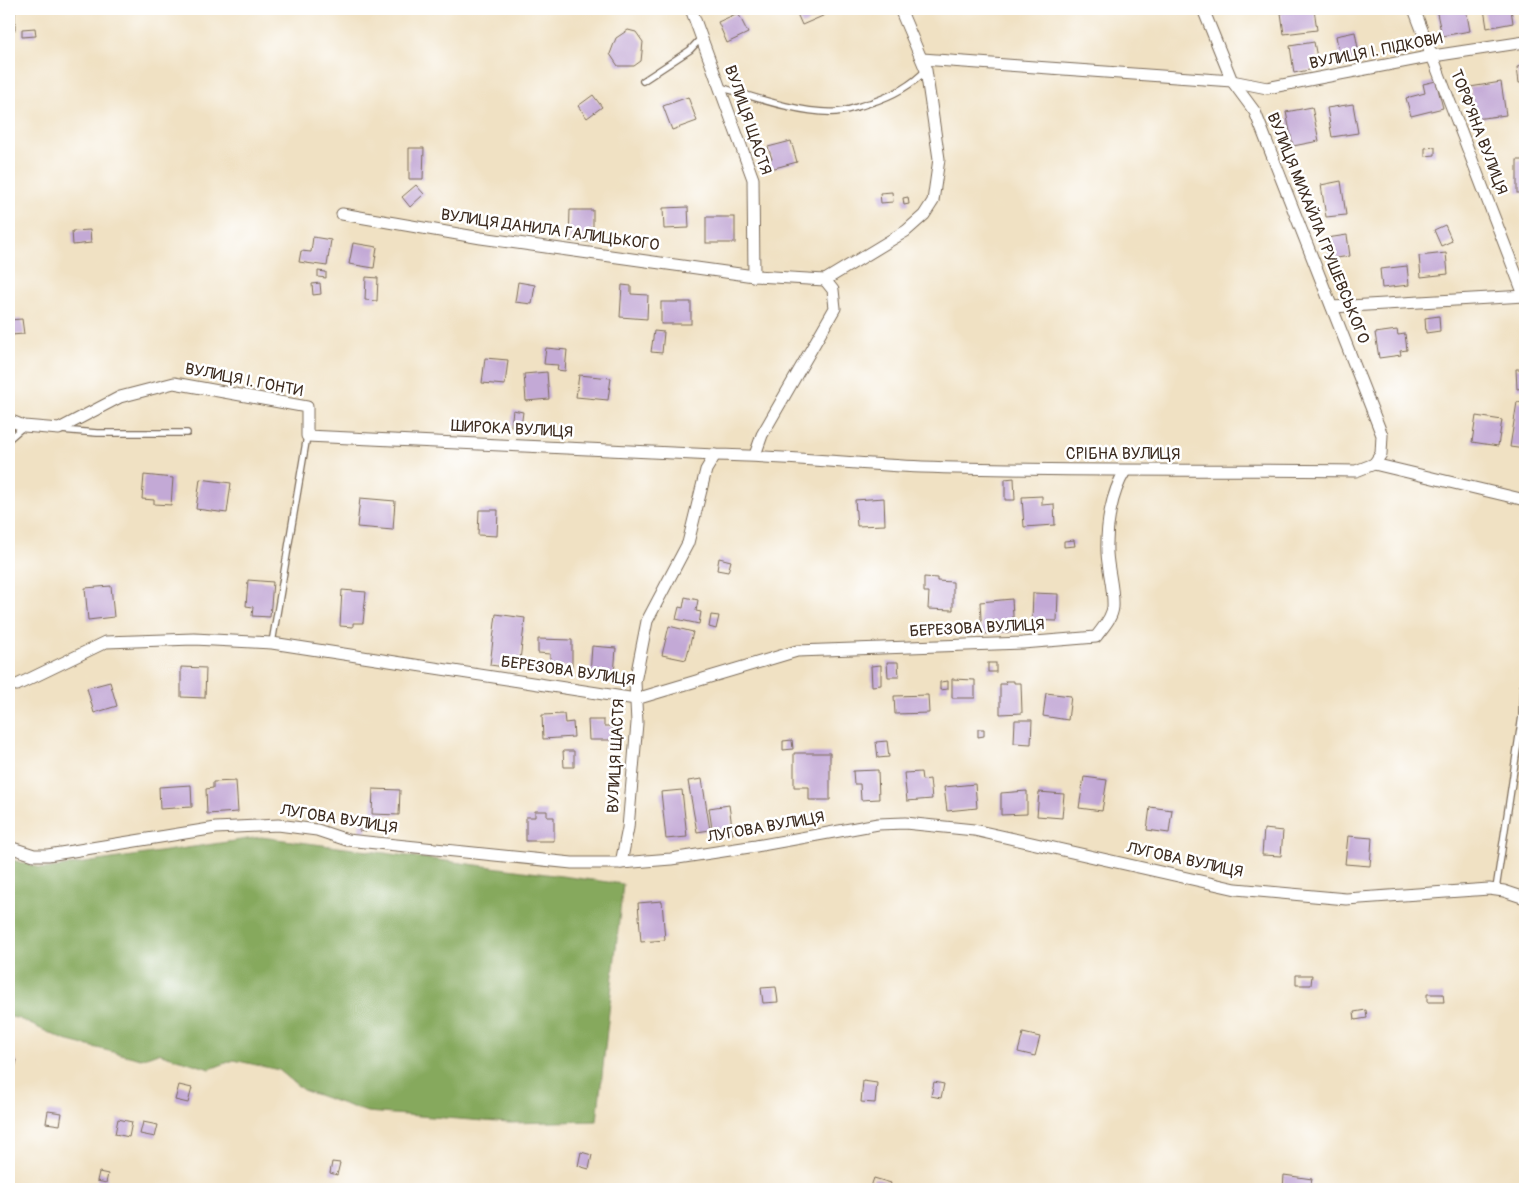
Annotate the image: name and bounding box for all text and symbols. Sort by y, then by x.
street label: ВУЛИЦЯ І. ПІДКОВИ [1308,28,1445,74]
street label: ВУЛИЦЯ ЩАСТЯ [720,63,776,177]
street label: ТОРФ'ЯНА ВУЛИЦЯ [1446,67,1512,197]
street label: ВУЛИЦЯ МИХАЙЛА ГРУШЕВСЬКОГО [1262,110,1374,346]
street label: ВУЛИЦЯ ДАНИЛА ГАЛИЦЬКОГО [439,205,661,255]
street label: ВУЛИЦЯ І. ГОНТИ [183,359,305,401]
street label: ШИРОКА ВУЛИЦЯ [450,416,574,442]
street label: СРІБНА ВУЛИЦЯ [1066,444,1180,464]
street label: БЕРЕЗОВА ВУЛИЦЯ [909,614,1045,642]
street label: БЕРЕЗОВА ВУЛИЦЯ [500,652,636,690]
street label: ВУЛИЦЯ ЩАСТЯ [603,698,629,814]
street label: ЛУГОВА ВУЛИЦЯ [278,800,399,838]
street label: ЛУГОВА ВУЛИЦЯ [705,807,826,847]
street label: ЛУГОВА ВУЛИЦЯ [1124,838,1245,882]

